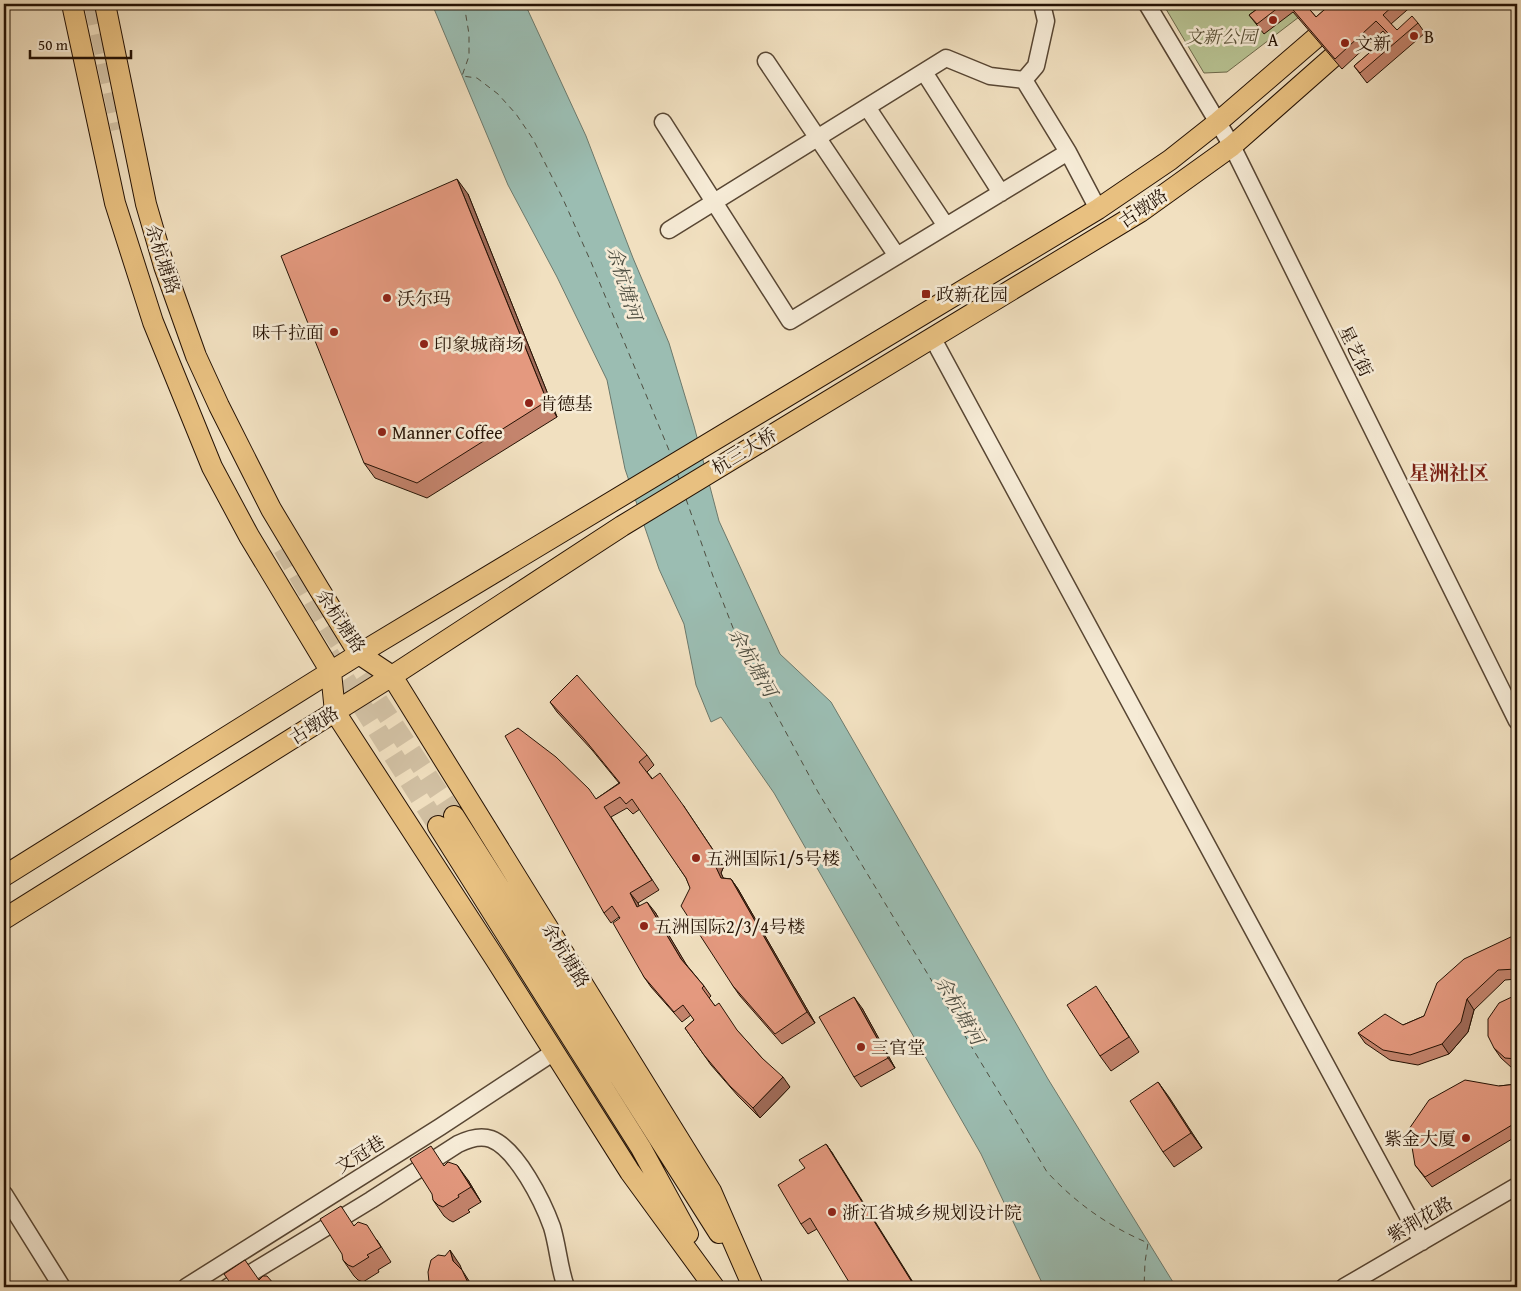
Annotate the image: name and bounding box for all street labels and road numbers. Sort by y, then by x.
street label: 古墩路 [1113,182,1173,234]
street label: 余杭塘路 [139,221,187,297]
street label: 星艺街 [1332,321,1380,381]
street label: 杭三大桥 [706,421,782,481]
street label: 余杭塘路 [310,584,372,658]
street label: 古墩路 [284,699,344,751]
street label: 余杭塘路 [535,917,597,993]
street label: 文冠巷 [330,1128,390,1180]
street label: 紫荆花路 [1382,1189,1458,1249]

